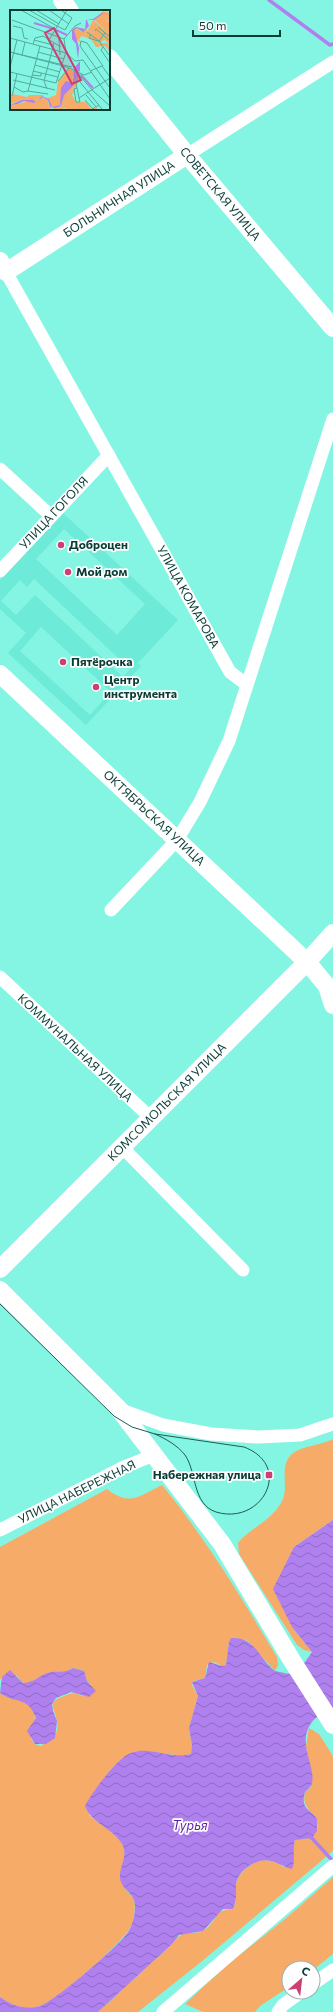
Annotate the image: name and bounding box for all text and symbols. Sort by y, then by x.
inset map [10,10,110,110]
scale bar [193,12,280,38]
text: 50 m [199,18,227,32]
street label: СОВЕТСКАЯ УЛИЦА [178,144,264,243]
street label: БОЛЬНИЧНАЯ УЛИЦА [60,157,177,239]
street label: УЛИЦА ГОГОЛЯ [16,473,90,552]
place label: Доброцен [69,537,128,551]
marker: Доброцен [56,540,66,550]
street label: УЛИЦА КОМАРОВА [155,543,223,650]
place label: Мой дом [76,564,127,578]
marker: Мой дом [63,567,73,577]
place label: Пятёрочка [71,654,133,668]
marker: Пятёрочка [58,657,68,667]
place label: Центр инструмента [104,672,177,700]
marker: Центр инструмента [91,682,101,692]
street label: ОКТЯБРЬСКАЯ УЛИЦА [101,767,208,868]
street label: КОММУНАЛЬНАЯ УЛИЦА [15,990,136,1104]
street label: КОМСОМОЛЬСКАЯ УЛИЦА [104,1039,228,1163]
street label: УЛИЦА НАБЕРЕЖНАЯ [15,1457,138,1526]
place label: Набережная улица [153,1467,261,1481]
marker: Набережная улица [264,1470,274,1480]
water label: Турья [172,1817,208,1833]
north arrow [281,1960,321,2000]
text: С [300,1963,313,1978]

